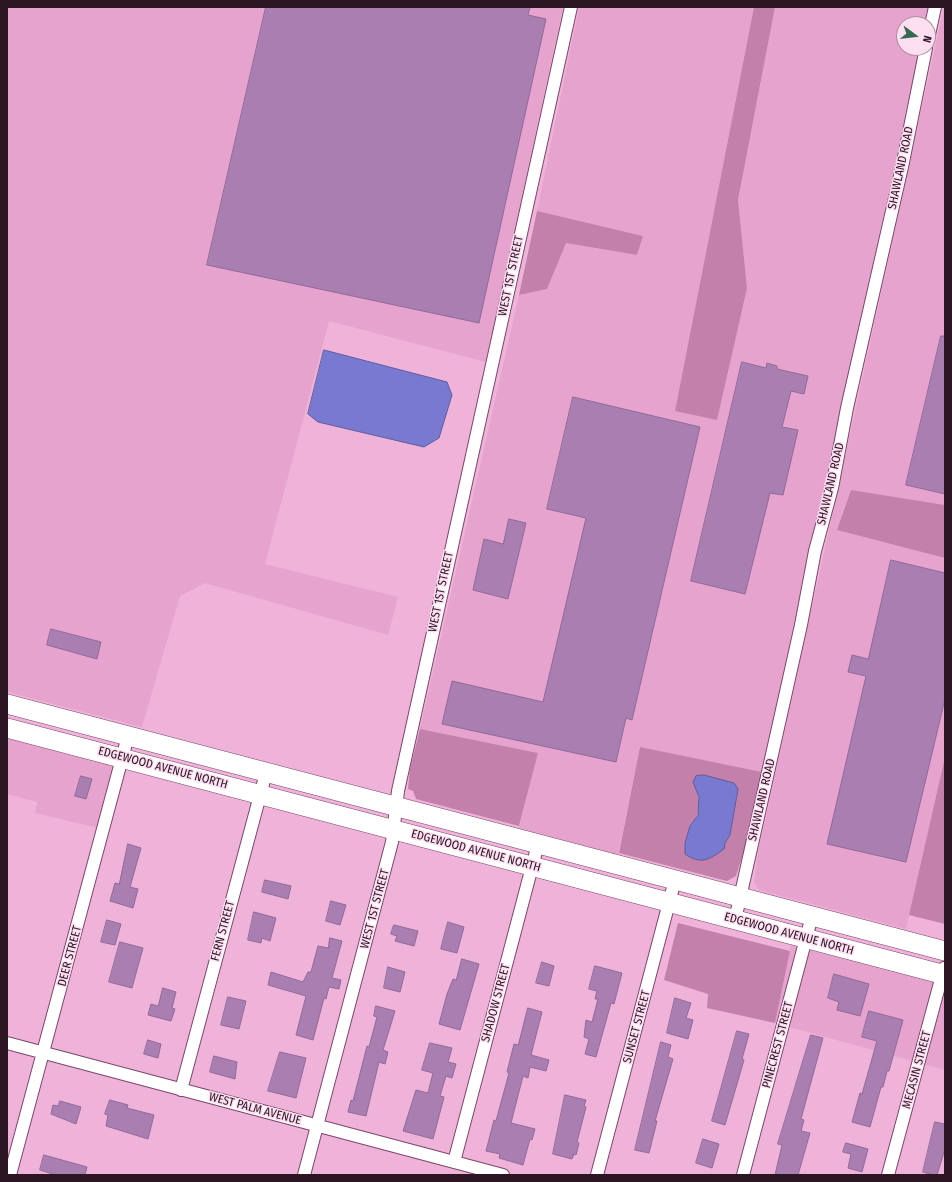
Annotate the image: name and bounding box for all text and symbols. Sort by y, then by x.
north arrow [896,16,936,56]
text: N [920,34,934,44]
street label: SHAWLAND ROAD [885,125,917,211]
street label: WEST 1ST STREET [495,234,527,318]
street label: SHAWLAND ROAD [814,441,848,527]
street label: WEST 1ST STREET [425,550,457,634]
street label: EDGEWOOD AVENUE NORTH [97,744,229,792]
street label: SHAWLAND ROAD [745,757,779,843]
street label: EDGEWOOD AVENUE NORTH [410,827,542,875]
street label: WEST 1ST STREET [357,868,393,950]
street label: FERN STREET [208,899,238,963]
street label: EDGEWOOD AVENUE NORTH [723,910,855,958]
street label: DEER STREET [55,924,85,988]
street label: SHADOW STREET [479,962,513,1044]
street label: SUNSET STREET [620,989,654,1065]
street label: PINECREST STREET [760,1000,796,1090]
street label: MECASIN STREET [900,1029,934,1111]
street label: WEST PALM AVENUE [207,1090,303,1128]

